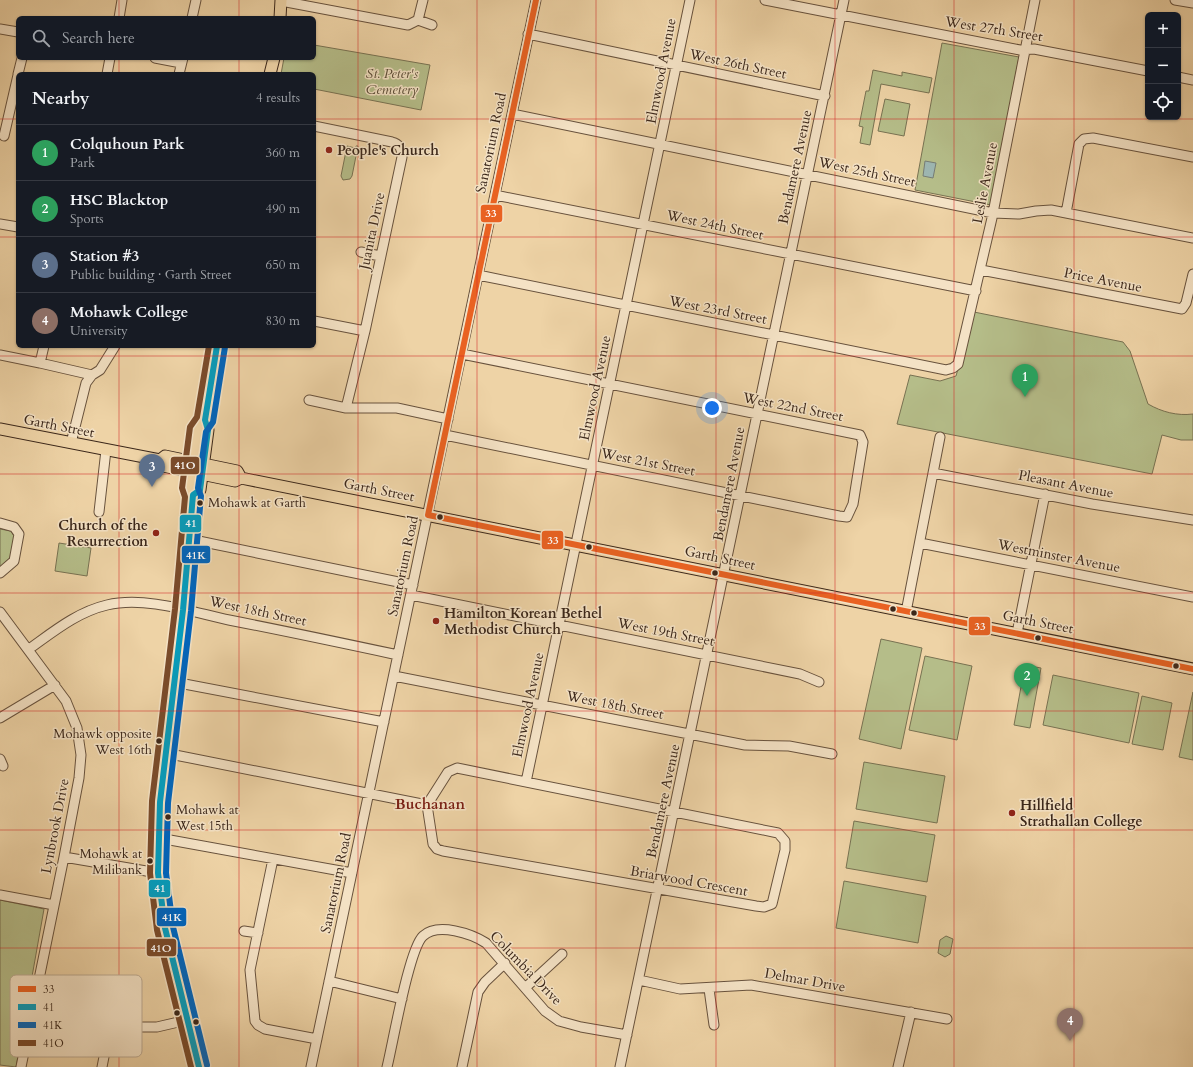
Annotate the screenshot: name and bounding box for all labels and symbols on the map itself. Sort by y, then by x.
street label: West 27th Street [943,12,1045,46]
street label: Elmwood Avenue [641,17,681,125]
street label: West 26th Street [687,44,789,84]
park label: St. Peter's Cemetery [366,64,419,99]
street label: Sanatorium Road [471,91,511,195]
street label: Bendamere Avenue [774,108,816,226]
place label: People's Church [337,141,439,160]
street label: Leslie Avenue [968,141,1002,225]
marker: People's Church [324,145,334,155]
street label: West 25th Street [816,152,918,192]
street label: Juanita Drive [354,191,389,273]
line badge: 33 [480,204,503,223]
street label: West 24th Street [664,205,766,245]
text: 33 [485,206,497,221]
street label: Price Avenue [1062,263,1144,297]
street label: West 23rd Street [667,291,769,329]
street label: Elmwood Avenue [575,334,615,442]
pin: 1 [1012,364,1038,397]
street label: West 22nd Street [740,388,845,426]
your location [702,398,722,418]
street label: Garth Street [22,410,97,442]
street label: Bendamere Avenue [709,425,749,543]
street label: West 21st Street [598,443,697,481]
pin: 3 [139,454,165,487]
line badge: 41O [170,456,200,475]
text: 41O [174,458,196,473]
street label: Pleasant Avenue [1017,465,1115,503]
street label: Garth Street [342,474,417,506]
place label: Mohawk at Garth [208,494,306,512]
marker: Mohawk at Garth [195,498,205,508]
unlabelled marker [435,512,445,522]
line badge: 41 [179,514,202,533]
street label: Sanatorium Road [383,514,423,618]
place label: Church of the Resurrection [58,516,148,551]
text: 41 [185,516,197,531]
marker: Church of the Resurrection [151,528,161,538]
line badge: 33 [541,530,564,550]
text: 33 [547,533,559,548]
street label: Westminster Avenue [995,535,1122,577]
street label: Garth Street [683,541,758,575]
unlabelled marker [584,542,594,552]
line badge: 41K [181,545,211,564]
text: 41K [186,548,206,563]
unlabelled marker [710,568,720,578]
street label: West 18th Street [207,591,309,631]
place label: Hamilton Korean Bethel Methodist Church [444,604,602,639]
unlabelled marker [888,604,898,614]
street label: Garth Street [1001,606,1076,638]
unlabelled marker [909,608,919,618]
street label: West 19th Street [615,613,717,651]
marker: Hamilton Korean Bethel Methodist Church [431,616,441,626]
line badge: 33 [968,616,991,636]
text: 33 [974,619,986,634]
unlabelled marker [1033,633,1043,643]
street label: Elmwood Avenue [508,651,548,759]
unlabelled marker [1171,661,1181,671]
pin: 2 [1014,663,1040,696]
street label: West 18th Street [564,686,666,724]
place label: Mohawk opposite West 16th [53,725,152,759]
marker: Mohawk opposite West 16th [154,736,164,746]
street label: Bendamere Avenue [642,742,684,860]
street label: Lynbrook Drive [36,777,74,875]
district label: Buchanan [395,794,466,814]
place label: Hillfield Strathallan College [1020,796,1142,831]
place label: Mohawk at West 15th [175,801,239,835]
marker: Hillfield Strathallan College [1007,808,1017,818]
marker: Mohawk at West 15th [163,812,173,822]
street label: Sanatorium Road [316,831,356,935]
place label: Mohawk at Milibank [79,845,142,879]
marker: Mohawk at Milibank [145,856,155,866]
street label: Briarwood Crescent [629,861,750,901]
line badge: 41 [148,879,171,898]
text: 41 [154,881,166,896]
line badge: 41K [156,907,187,927]
text: 41K [162,910,182,925]
street label: Columbia Drive [486,927,566,1009]
line badge: 41O [146,938,177,957]
text: 41O [150,941,172,956]
street label: Delmar Drive [763,964,847,996]
legend [10,975,142,1057]
text: 33 [43,982,55,997]
text: 41 [43,1000,54,1015]
unlabelled marker [172,1008,182,1018]
pin: 4 [1057,1008,1083,1041]
unlabelled marker [191,1017,201,1027]
text: 41K [43,1018,63,1033]
text: 41O [43,1036,64,1051]

